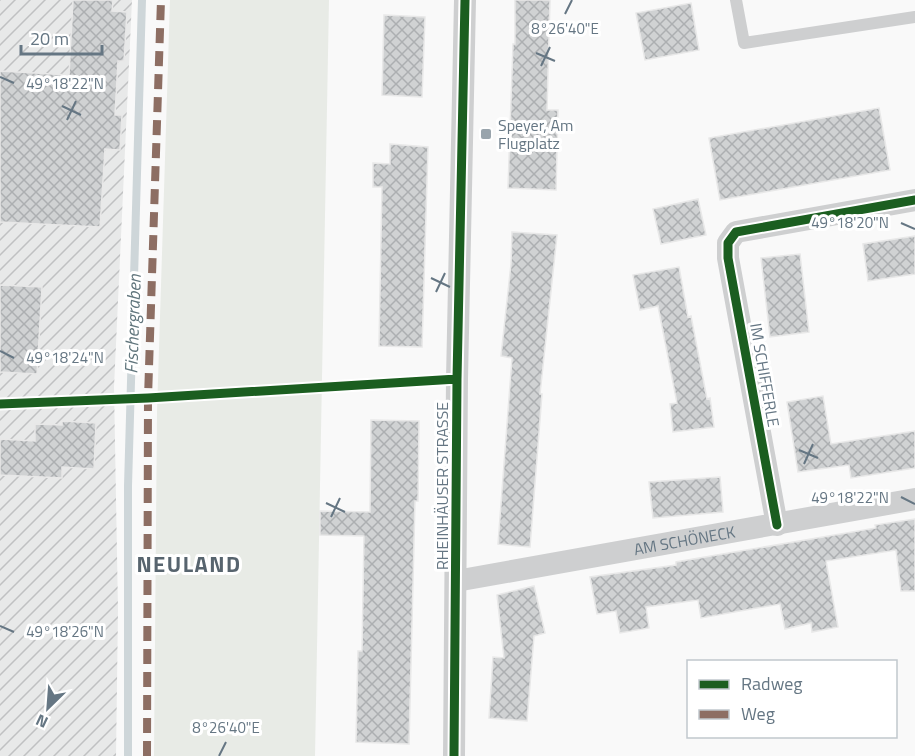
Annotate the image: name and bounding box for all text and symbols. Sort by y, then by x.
text: 8°26'40"E [531,17,599,40]
scale bar [21,18,102,56]
text: 20 m [30,25,69,52]
text: 49°18'22"N [26,72,104,95]
place label: Speyer, Am Flugplatz [498,113,573,155]
marker: Speyer, Am Flugplatz [479,127,493,141]
text: 49°18'20"N [811,211,889,234]
water label: Fischergraben [117,273,148,374]
street label: IM SCHIFFERLE [744,321,786,429]
text: 49°18'24"N [26,346,104,369]
street label: RHEINHÄUSER STRASSE [430,402,454,570]
text: 49°18'22"N [811,486,889,509]
street label: AM SCHÖNECK [632,519,737,561]
district label: NEULAND [136,547,242,581]
text: 49°18'26"N [26,620,104,643]
legend [687,660,897,738]
text: Radweg [741,670,803,697]
north arrow [18,678,78,738]
text: Weg [741,700,775,727]
text: N [32,708,52,735]
text: 8°26'40"E [192,716,260,739]

